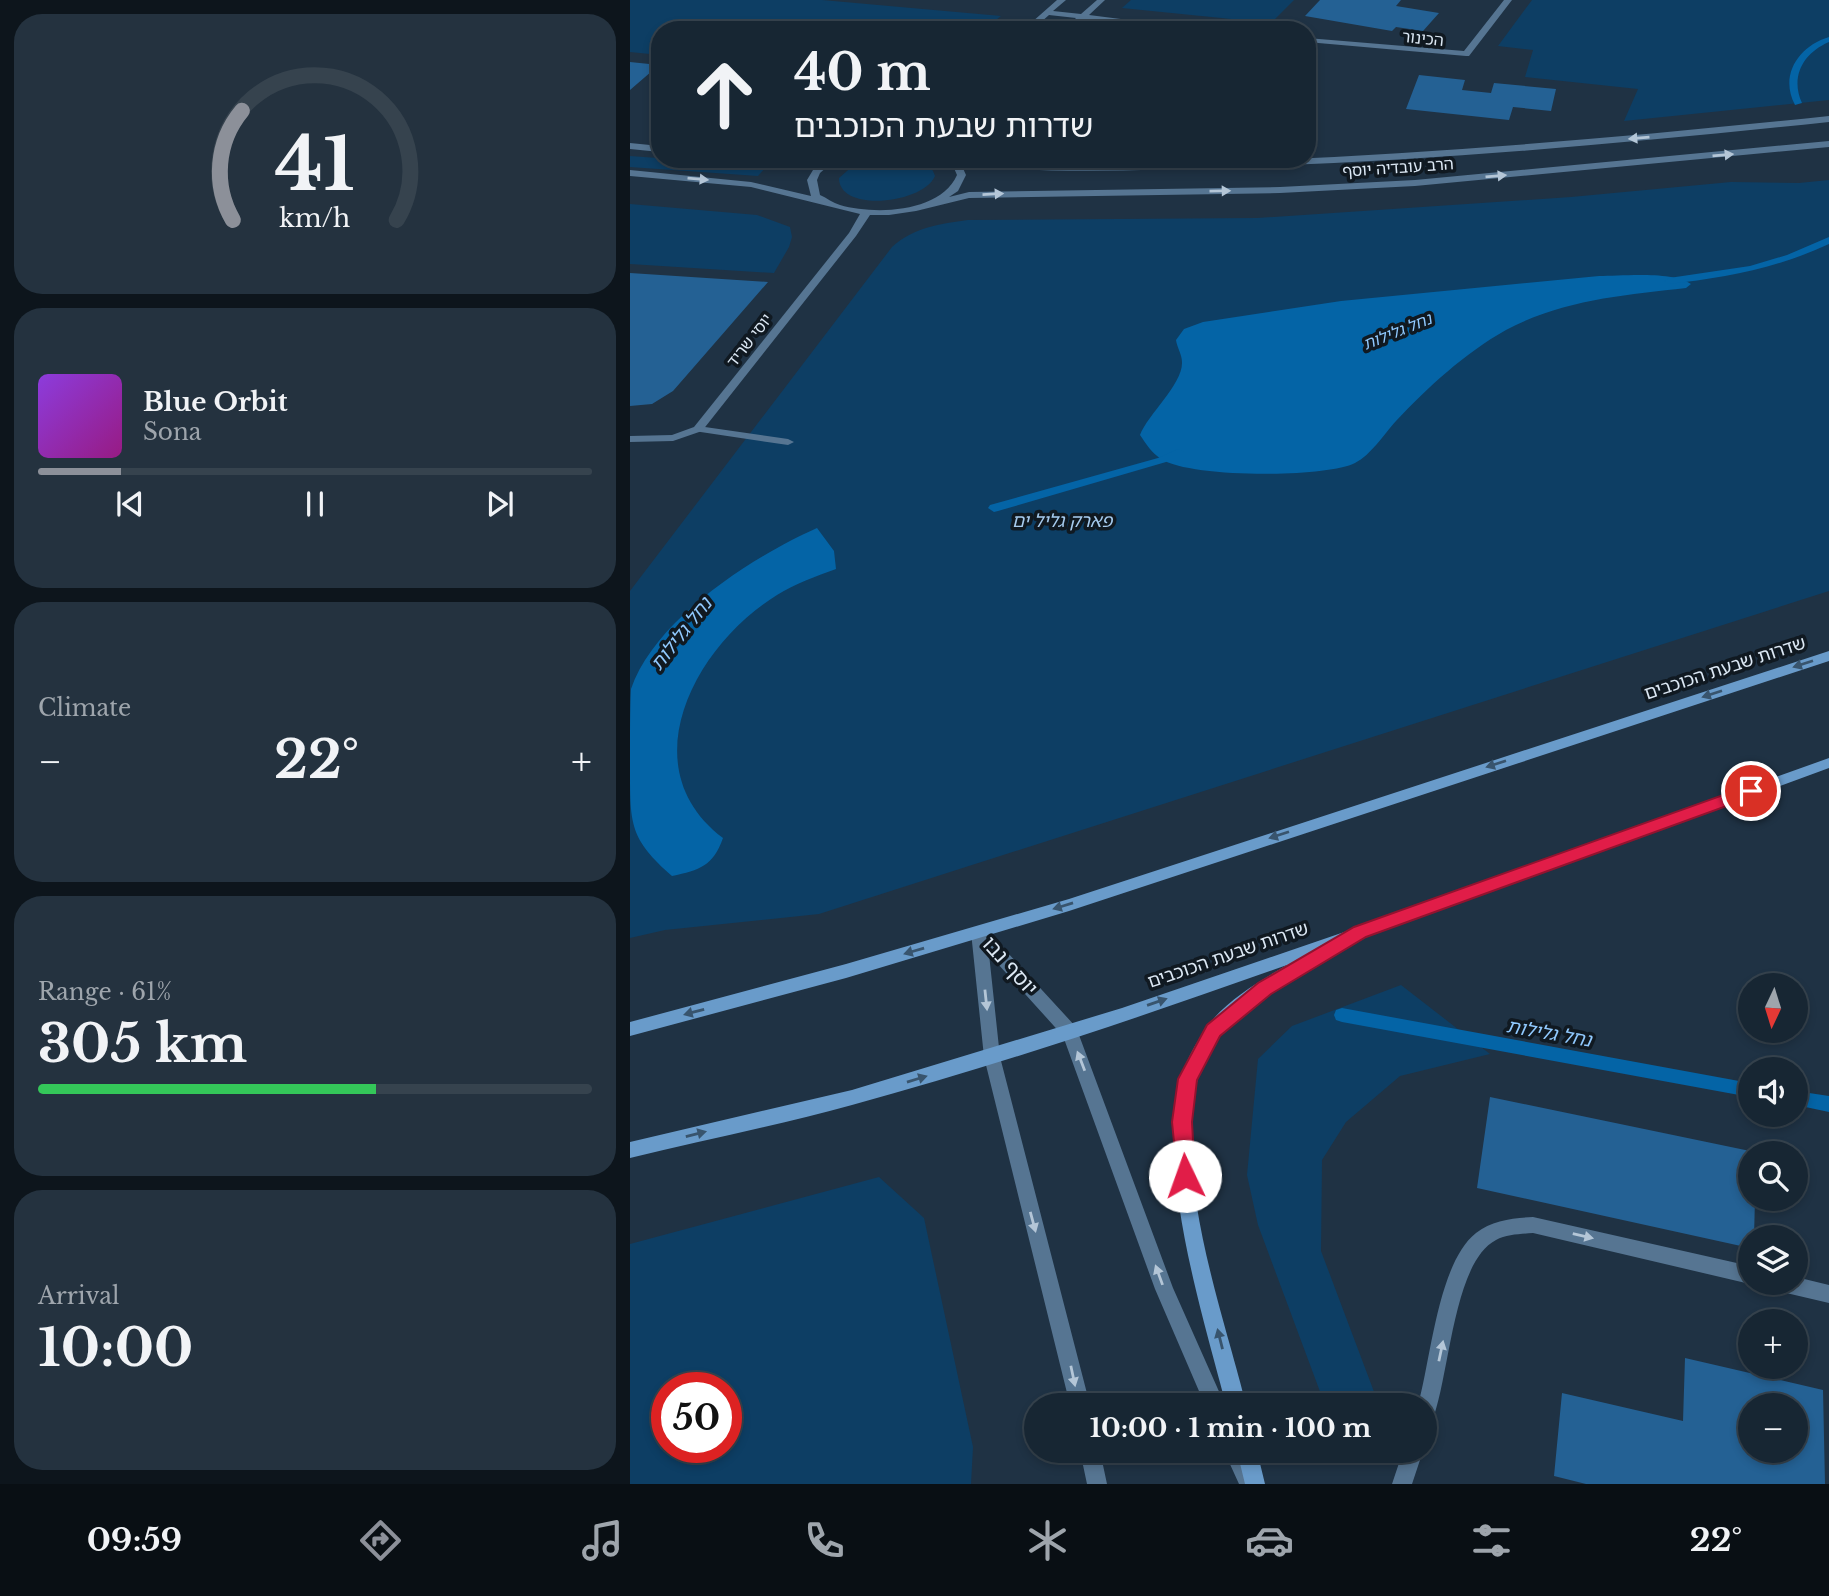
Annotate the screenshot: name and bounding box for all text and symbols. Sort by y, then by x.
street label: הכינור [1401,26,1445,50]
text: 40 m [794,42,931,103]
icon: ahead [679,49,770,140]
text: שדרות שבעת הכוכבים [794,106,1093,146]
text: 41 [275,119,355,210]
one-way arrow [1628,133,1650,144]
one-way arrow [1712,149,1734,160]
street label: הרב עובדיה יוסף [1342,153,1454,181]
one-way arrow [1485,170,1507,181]
one-way arrow [687,174,709,185]
one-way arrow [1209,185,1231,196]
one-way arrow [982,188,1004,199]
text: km/h [280,203,350,234]
water label: נחל גלילות [1360,308,1435,354]
street label: יוסי שריד [722,309,776,371]
text: Blue Orbit [143,386,288,418]
text: Sona [143,418,201,446]
icon: previous [111,485,149,523]
icon: pause [296,485,334,523]
icon: next [481,485,519,523]
park label: פארק גליל ים [1012,510,1113,532]
water label: נחל גלילות [645,592,718,675]
street label: שדרות שבעת הכוכבים [1642,632,1808,704]
one-way arrow [1792,659,1813,670]
one-way arrow [1701,689,1722,700]
text: Climate [38,694,131,722]
text: 22° [274,728,359,792]
text: − [38,738,62,785]
text: + [571,738,592,785]
one-way arrow [1485,759,1506,770]
pin [1721,761,1781,821]
icon: arrive [1732,772,1770,810]
one-way arrow [1269,830,1290,841]
one-way arrow [1053,901,1074,912]
street label: שדרות שבעת הכוכבים [1145,917,1311,993]
street label: יוסף נבו [977,931,1043,1001]
one-way arrow [903,946,924,956]
north arrow [1738,973,1808,1043]
map controls [1738,973,1808,1463]
text: Range · 61% [38,978,172,1006]
one-way arrow [981,989,992,1011]
one-way arrow [1147,996,1168,1007]
one-way arrow [684,1007,705,1017]
text: 305 km [38,1012,247,1076]
water label: נחל גלילות [1505,1014,1595,1052]
one-way arrow [1075,1051,1086,1072]
button: sound [1738,1057,1808,1127]
one-way arrow [907,1073,928,1083]
one-way arrow [685,1128,707,1139]
position arrow [1148,1139,1222,1213]
button: search [1738,1141,1808,1211]
one-way arrow [1028,1211,1039,1233]
button: layers [1738,1225,1808,1295]
one-way arrow [1572,1231,1594,1242]
one-way arrow [1153,1264,1164,1285]
text: Arrival [38,1282,119,1310]
button: + [1738,1309,1808,1379]
text: 10:00 [38,1316,193,1380]
one-way arrow [1214,1328,1225,1350]
one-way arrow [1436,1340,1447,1362]
one-way arrow [1068,1365,1079,1387]
speed limit sign: 50 [651,1372,742,1463]
button: − [1738,1393,1808,1463]
text: 10:00 · 1 min · 100 m [1090,1412,1371,1444]
icon: directions [356,1516,405,1565]
icon: music [578,1516,627,1565]
icon: phone [800,1516,849,1565]
icon: climate [1023,1516,1072,1565]
icon: car [1245,1516,1294,1565]
icon: filters [1467,1516,1516,1565]
text: 09:59 [87,1520,182,1560]
text: 22° [1690,1520,1742,1560]

